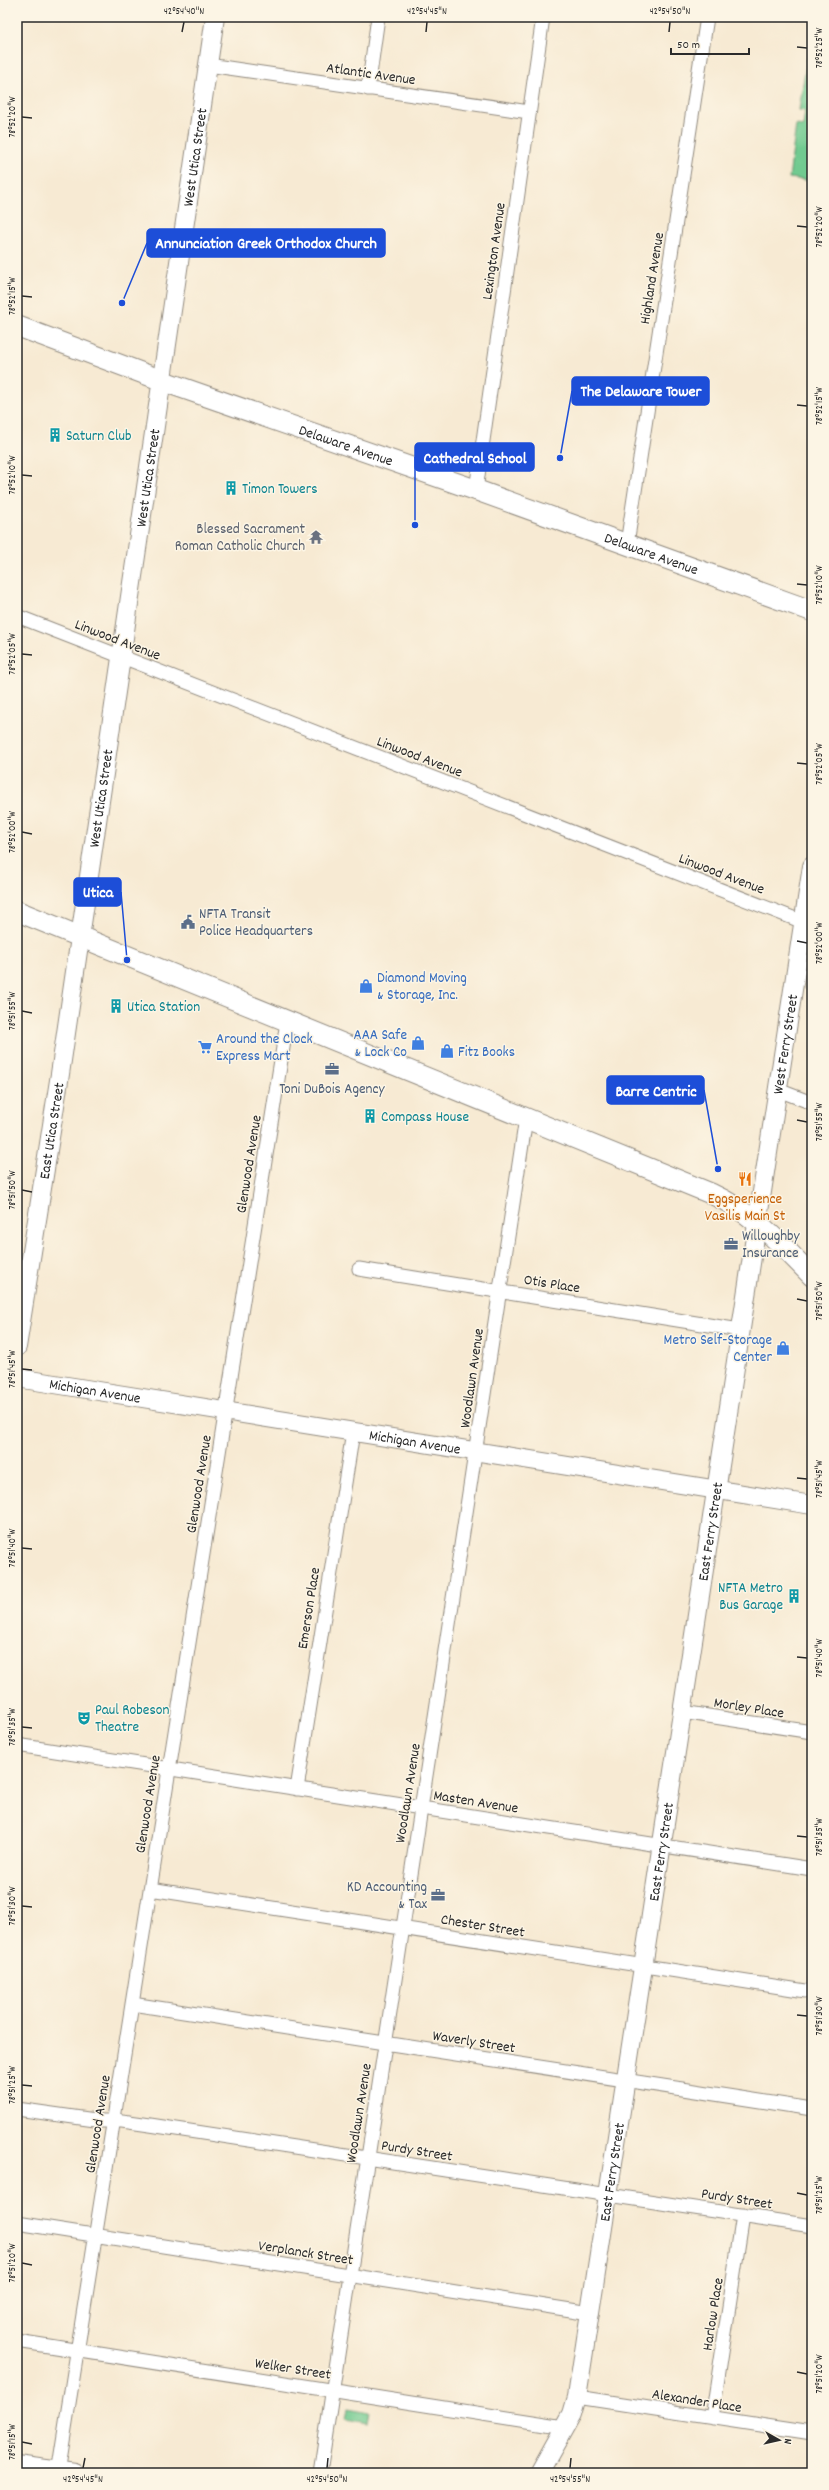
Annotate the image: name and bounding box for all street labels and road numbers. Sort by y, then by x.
street label: Atlantic Avenue [325,58,417,92]
street label: West Utica Street [178,106,215,208]
street label: Lexington Avenue [477,201,513,301]
street label: Highland Avenue [635,230,671,326]
street label: Delaware Avenue [295,420,396,473]
street label: West Utica Street [131,427,168,529]
street label: Delaware Avenue [601,528,701,582]
street label: Linwood Avenue [71,614,164,667]
street label: Linwood Avenue [373,731,466,784]
street label: West Utica Street [84,748,121,849]
street label: Linwood Avenue [675,848,768,901]
street label: West Ferry Street [768,992,805,1096]
street label: East Utica Street [35,1081,72,1181]
street label: Glenwood Avenue [231,1113,269,1215]
street label: Otis Place [522,1270,582,1300]
street label: Woodlawn Avenue [455,1327,491,1430]
street label: Michigan Avenue [47,1374,142,1411]
street label: Michigan Avenue [367,1425,462,1462]
street label: Glenwood Avenue [181,1433,219,1535]
street label: East Ferry Street [693,1480,730,1583]
street label: Emerson Place [293,1565,327,1651]
street label: Morley Place [712,1693,786,1725]
street label: Woodlawn Avenue [390,1741,428,1845]
street label: Glenwood Avenue [130,1753,168,1855]
street label: Masten Avenue [432,1785,520,1821]
street label: East Ferry Street [644,1801,681,1903]
street label: Chester Street [439,1909,527,1945]
street label: Waverly Street [431,2026,517,2060]
street label: Woodlawn Avenue [341,2061,379,2165]
street label: Glenwood Avenue [80,2073,118,2175]
street label: East Ferry Street [595,2121,632,2223]
street label: Purdy Street [379,2135,454,2169]
street label: Purdy Street [699,2183,774,2217]
street label: Verplanck Street [257,2236,355,2272]
street label: Harlow Place [697,2276,731,2352]
street label: Welker Street [253,2353,333,2387]
street label: Alexander Place [650,2384,744,2420]

